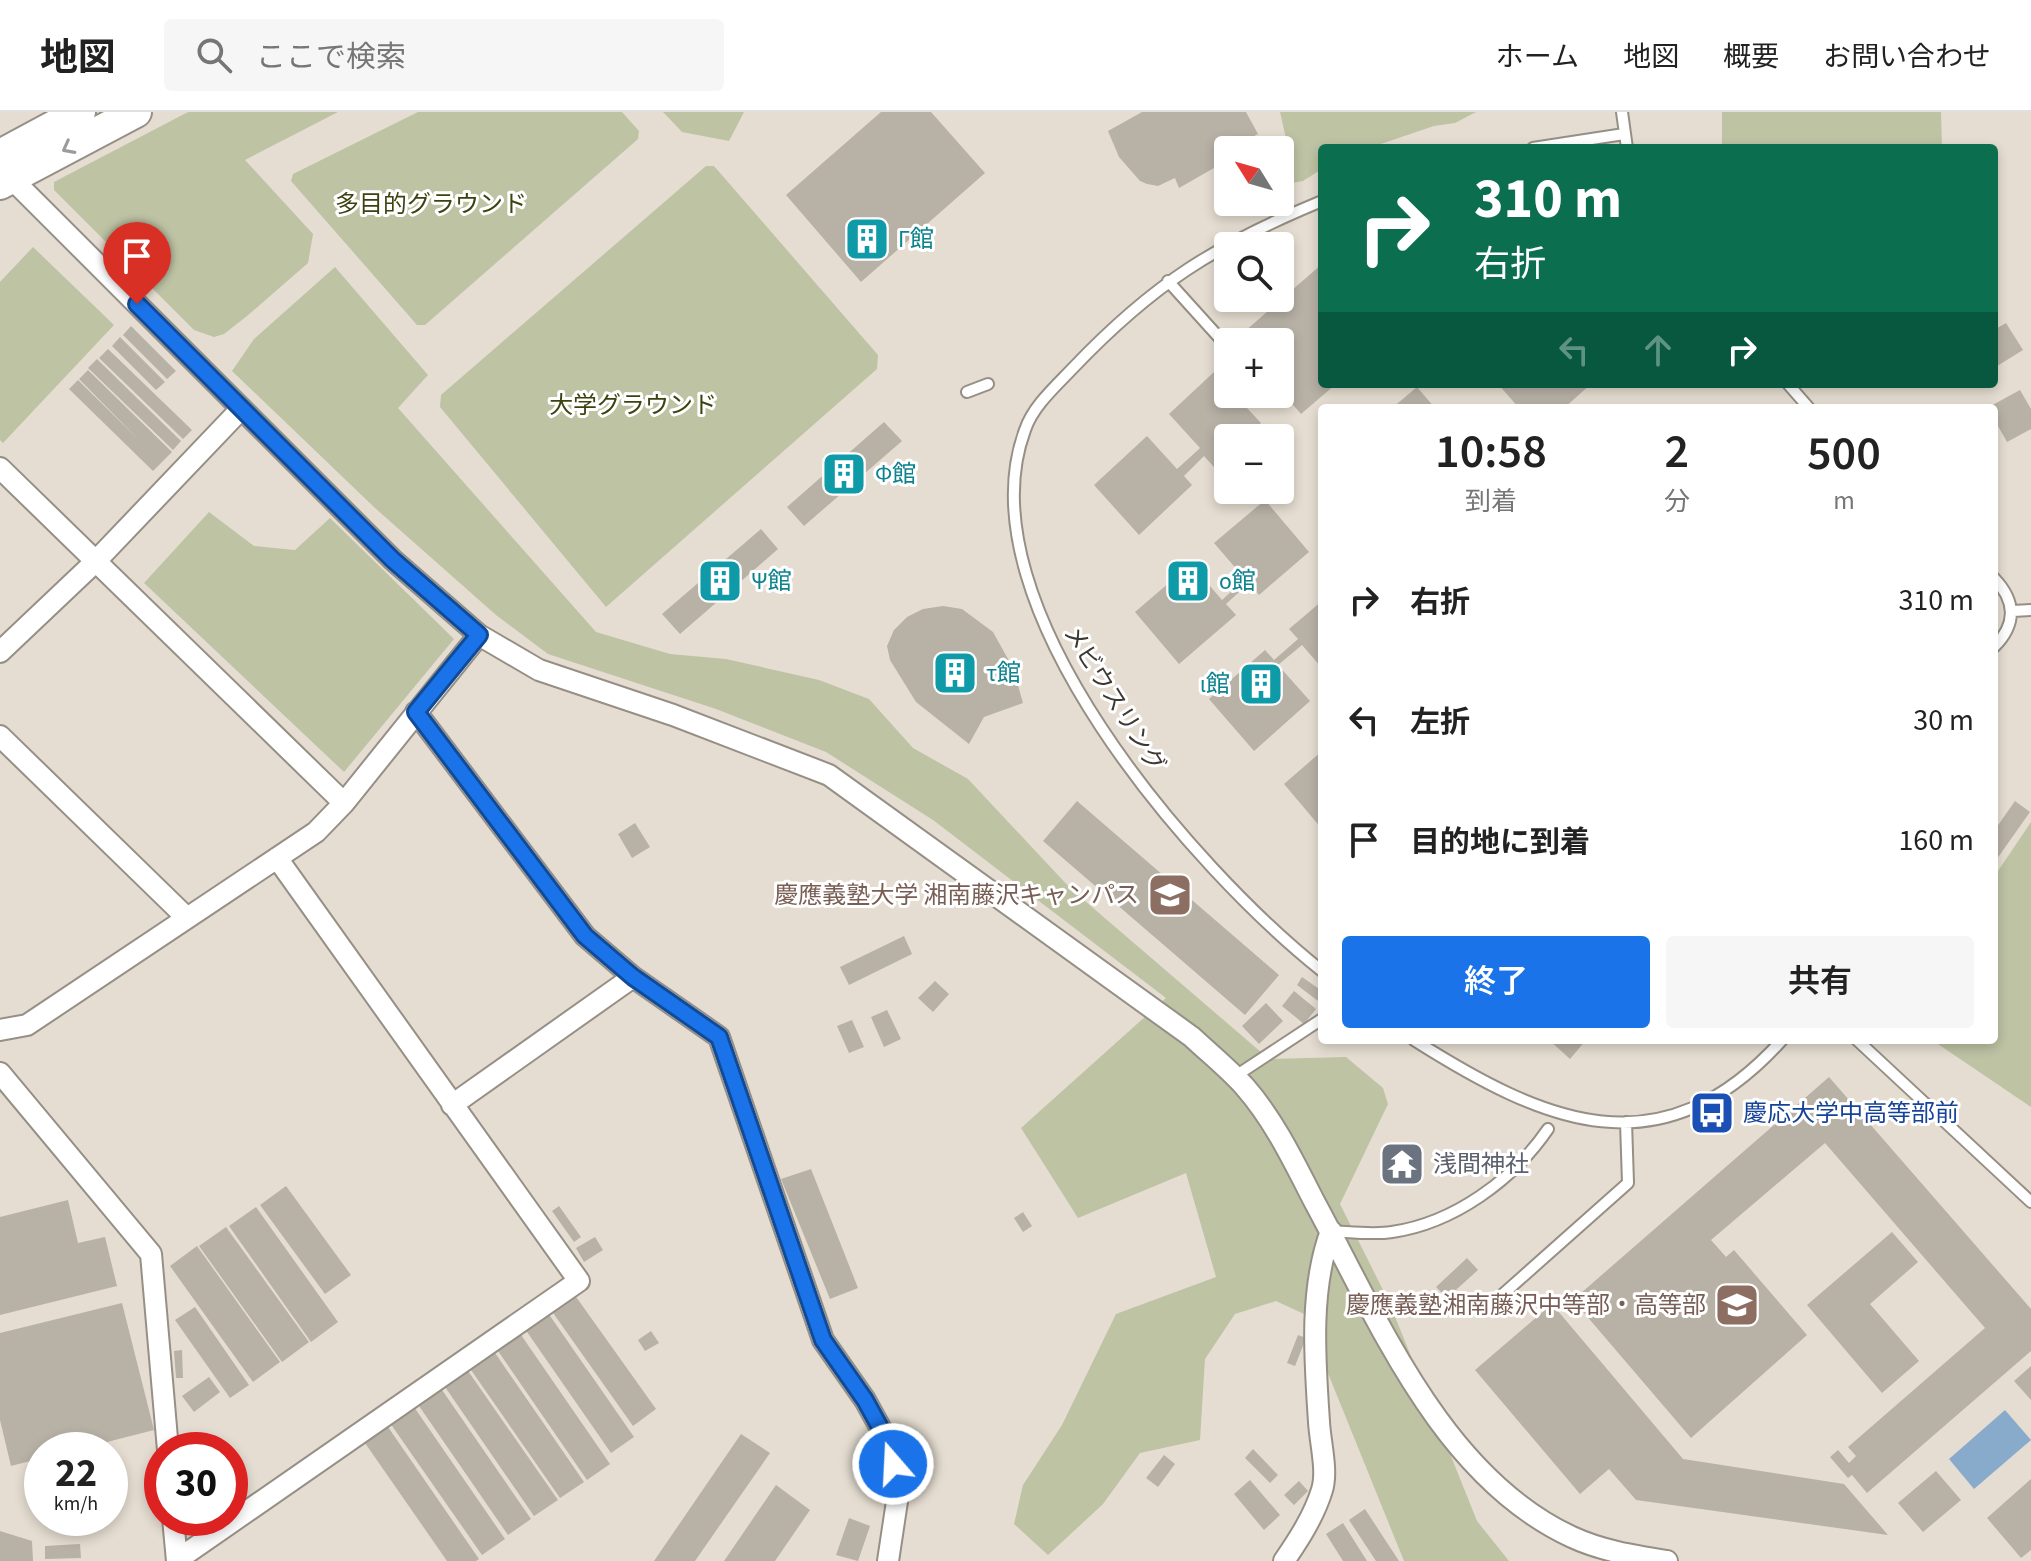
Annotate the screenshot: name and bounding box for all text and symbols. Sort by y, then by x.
search box [164,19,724,91]
text: 地図 [40,31,116,85]
icon: search [192,33,236,77]
text: ここで検索 [256,36,406,79]
text: ホーム [1496,37,1579,77]
text: 地図 [1623,37,1679,77]
text: 概要 [1723,37,1779,77]
text: お問い合わせ [1823,37,1991,77]
north arrow [1214,136,1294,216]
map controls [1214,136,1294,504]
one-way arrow [62,139,76,154]
text: 310 m [1474,160,1622,239]
icon: right [1342,176,1446,280]
park label: 多目的グラウンド [335,187,527,222]
building icon: Γ館 [843,215,891,263]
pin [103,222,171,304]
place label: Γ館 [898,222,934,257]
button: search [1214,232,1294,312]
icon: arrive [115,234,159,278]
text: 右折 [1474,239,1546,290]
button: + [1214,328,1294,408]
icon: left [1552,328,1596,372]
icon: ahead [1636,328,1680,372]
icon: right [1720,328,1764,372]
park label: 大学グラウンド [549,388,717,423]
text: 10:58 [1435,418,1547,486]
text: 2 [1665,418,1689,486]
text: 500 [1807,420,1881,488]
button: − [1214,424,1294,504]
building icon: Φ館 [820,450,868,498]
place label: Φ館 [875,457,916,492]
text: m [1833,482,1855,519]
text: 到着 [1465,483,1517,520]
text: 分 [1664,483,1690,520]
building icon: Ψ館 [696,557,744,605]
building icon: ο館 [1164,557,1212,605]
place label: Ψ館 [751,564,792,599]
place label: ο館 [1219,564,1256,599]
icon: right [1342,578,1386,622]
text: 310 m [1898,579,1974,622]
text: 右折 [1410,581,1470,624]
street label: メビウスリング [1055,618,1173,780]
building icon: τ館 [931,649,979,697]
place label: τ館 [986,656,1021,691]
building icon: ι館 [1237,660,1285,708]
place label: ι館 [1200,667,1230,702]
icon: left [1342,698,1386,742]
text: 30 m [1913,699,1974,742]
text: 左折 [1410,701,1470,744]
icon: arrive [1342,818,1386,862]
text: 160 m [1898,819,1974,862]
text: 目的地に到着 [1410,821,1590,864]
school or university icon: 慶應義塾大学 湘南藤沢キャンパス [1146,871,1194,919]
place label: 慶應義塾大学 湘南藤沢キャンパス [774,878,1139,913]
button: 終了 [1342,936,1650,1028]
button: 共有 [1666,936,1974,1028]
bus stop icon: 慶応大学中高等部前 [1688,1089,1736,1137]
place label: 慶応大学中高等部前 [1743,1096,1959,1131]
temple icon: 浅間神社 [1378,1140,1426,1188]
place label: 浅間神社 [1433,1147,1529,1182]
school or university icon: 慶應義塾湘南藤沢中等部・高等部 [1713,1281,1761,1329]
place label: 慶應義塾湘南藤沢中等部・高等部 [1346,1288,1706,1323]
position arrow [851,1422,935,1506]
speed limit sign: 30 [144,1432,248,1536]
text: 22 [55,1445,97,1502]
text: km/h [54,1490,98,1518]

